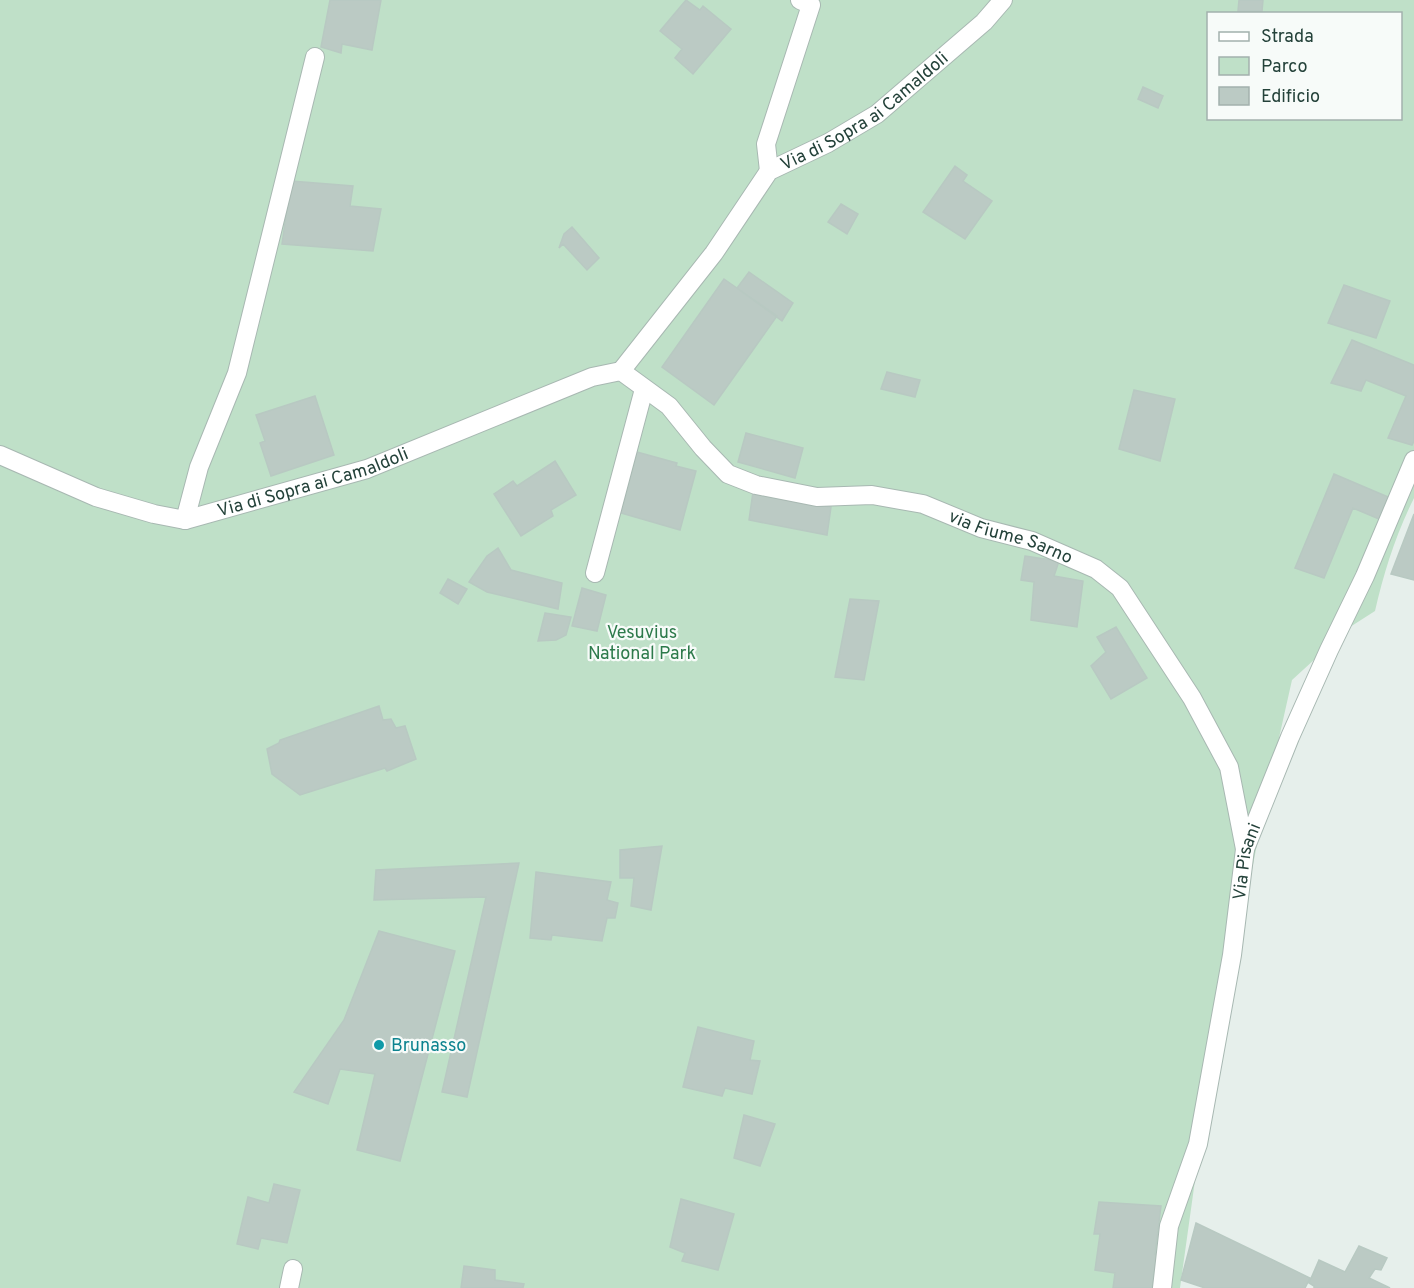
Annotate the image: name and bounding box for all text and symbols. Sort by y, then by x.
legend [1207,12,1402,120]
text: Strada [1261,26,1314,49]
street label: Via di Sopra ai Camaldoli [777,48,954,177]
text: Parco [1261,56,1307,79]
text: Edificio [1261,86,1320,109]
street label: Via di Sopra ai Camaldoli [215,443,412,523]
street label: via Fiume Sarno [945,506,1076,570]
park label: Vesuvius National Park [588,622,696,666]
street label: Via Pisani [1229,820,1267,902]
place label: Brunasso [391,1035,466,1058]
marker: Brunasso [372,1038,386,1052]

